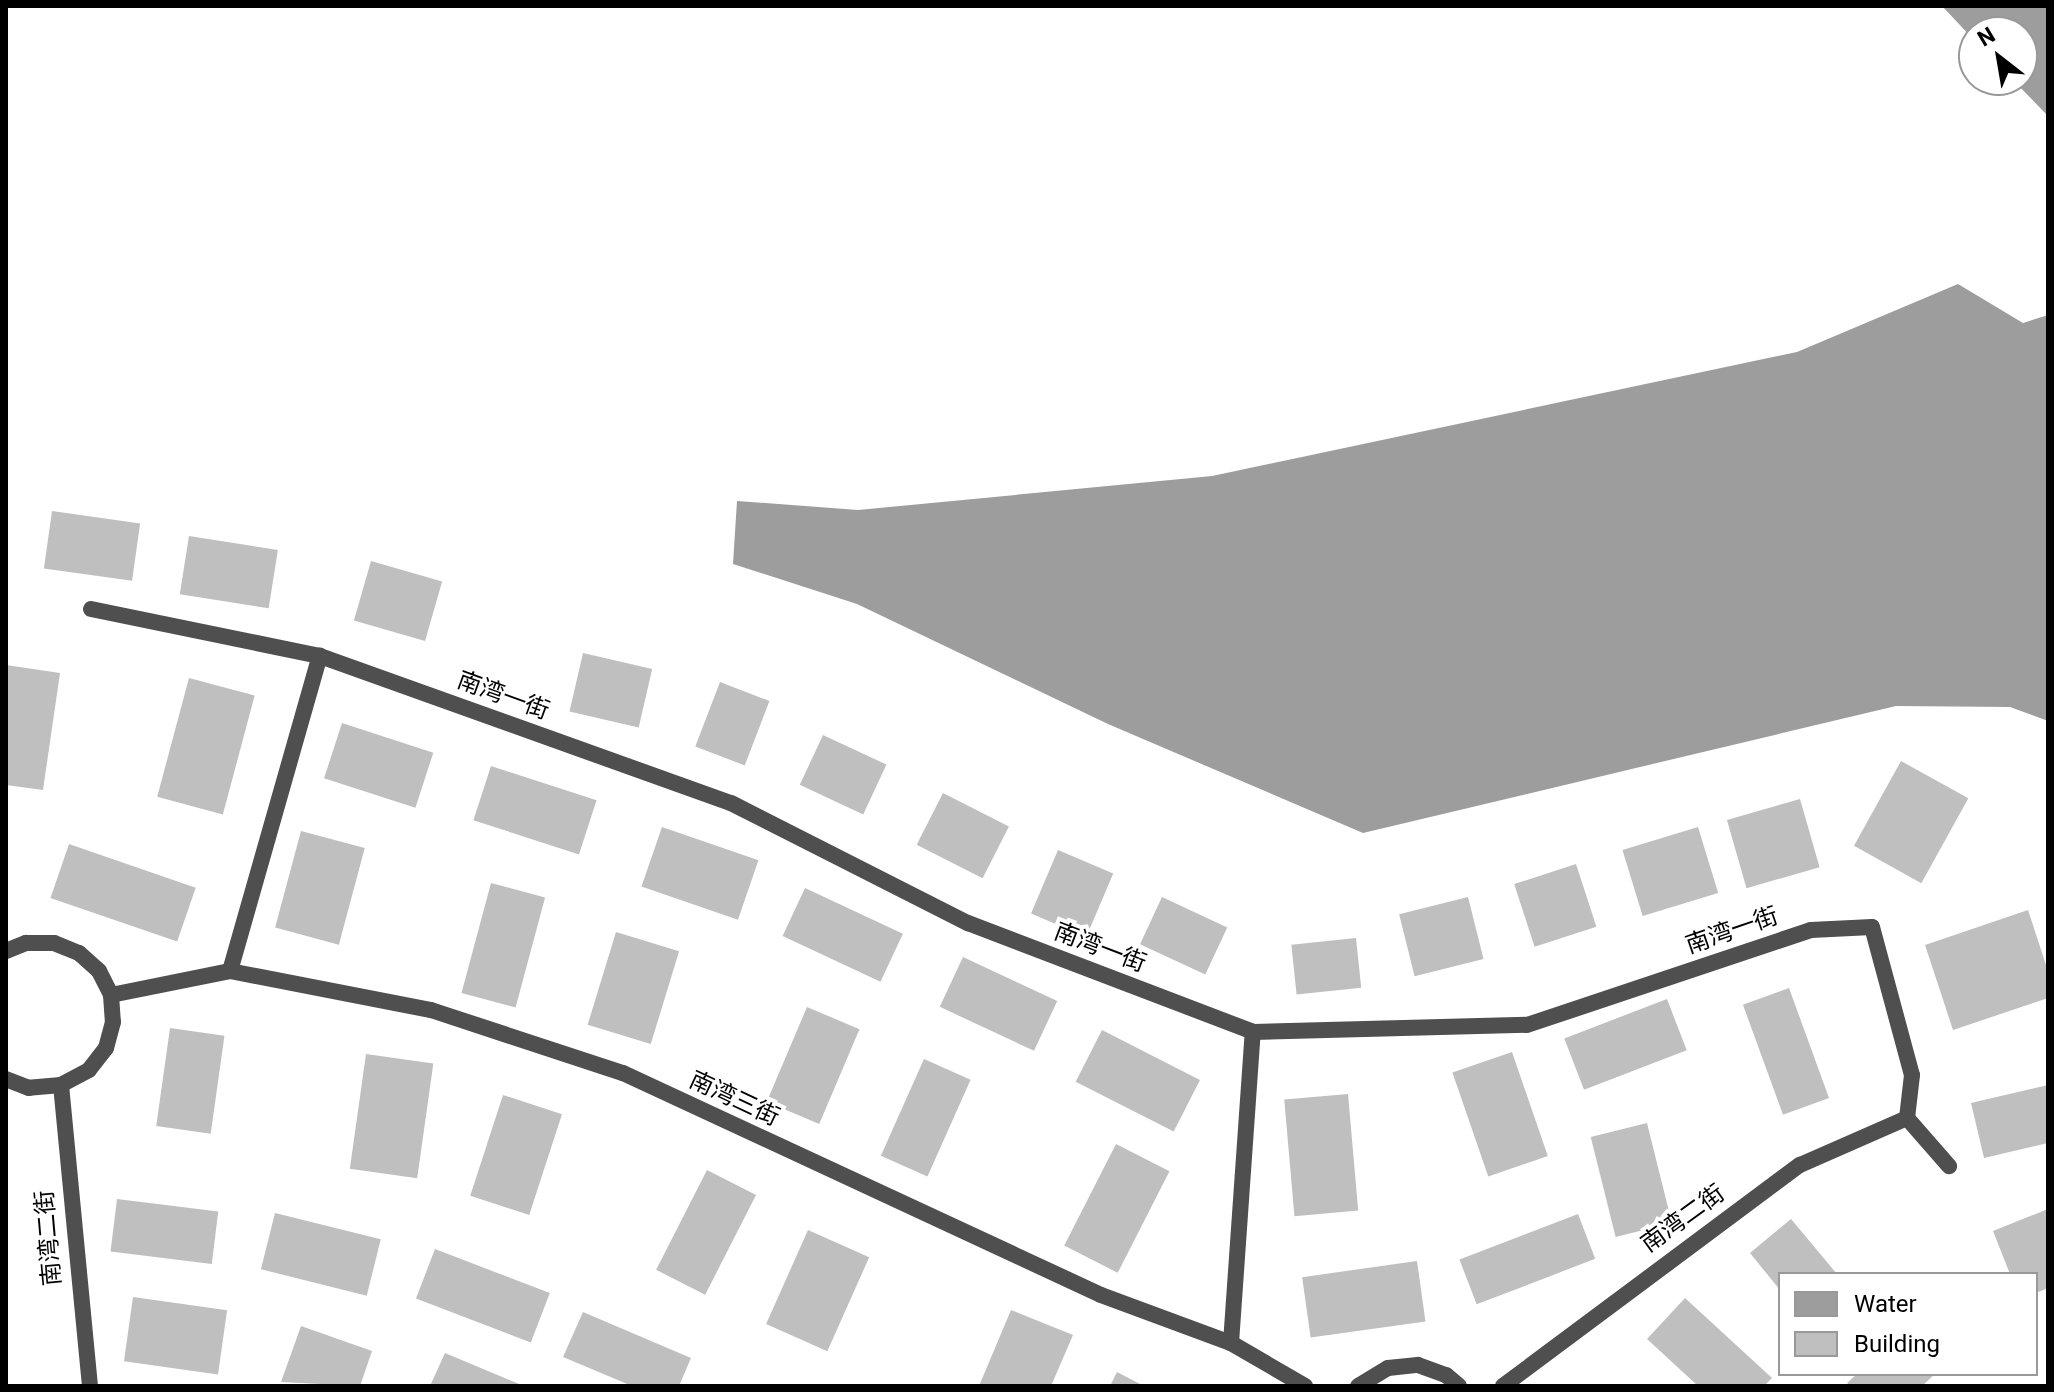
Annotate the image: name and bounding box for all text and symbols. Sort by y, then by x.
north arrow [1958,16,2038,96]
text: N [1973,22,2000,51]
street label: 南湾一街 [453,666,553,726]
street label: 南湾一街 [1682,902,1782,960]
street label: 南湾一街 [1050,917,1150,979]
street label: 南湾三街 [684,1066,784,1132]
street label: 南湾二街 [1636,1179,1730,1259]
street label: 南湾二街 [30,1189,68,1287]
legend [1778,1272,2038,1376]
text: Water [1854,1290,1917,1318]
text: Building [1854,1330,1940,1358]

